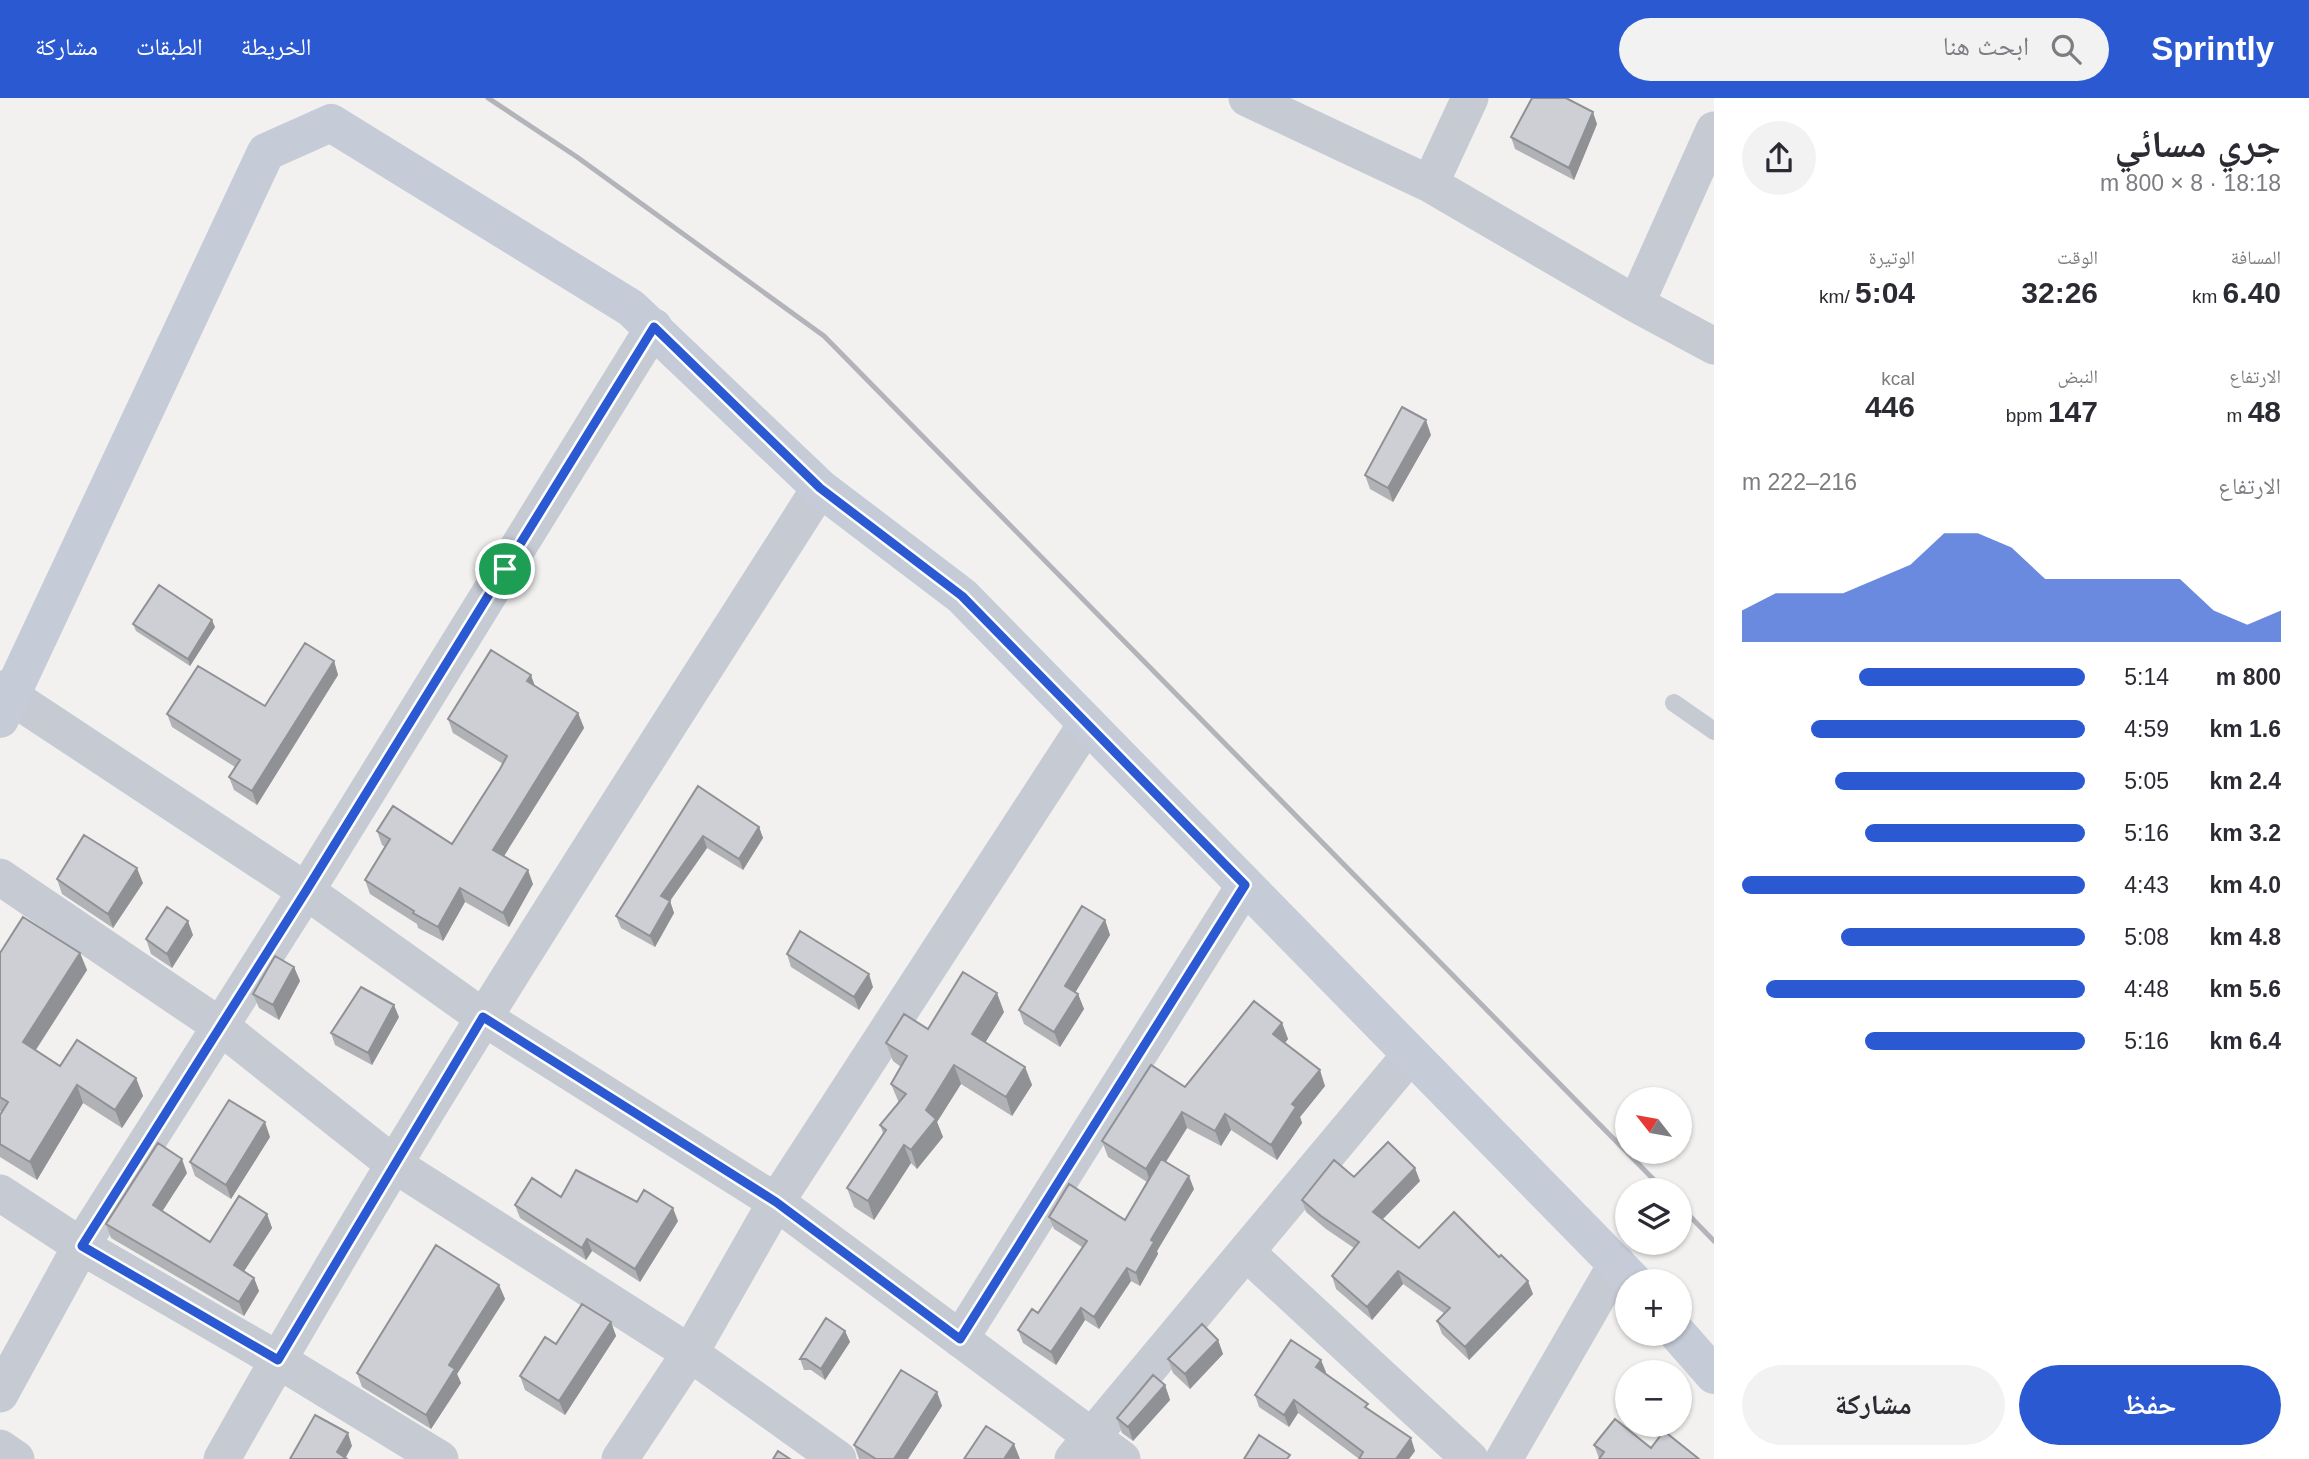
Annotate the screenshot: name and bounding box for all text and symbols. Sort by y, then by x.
search box [1619,18,2109,81]
icon: search [2047,30,2085,68]
text: Sprintly [2151,30,2274,67]
text: ابحث هنا [1943,31,2029,61]
text: مشاركة [35,33,98,60]
text: الطبقات [136,33,203,60]
text: الخريطة [241,33,311,60]
button: share [1742,121,1816,195]
text: جري مسائي [2115,123,2281,165]
text: 18:18 · 8 × 800 m [2100,170,2281,196]
text: الوتيرة [1869,247,1915,268]
text: الوقت [2057,247,2098,268]
text: المسافة [2231,247,2281,268]
text: 5:04 [1855,276,1915,309]
text: 32:26 [2021,276,2098,309]
text: 6.40 [2223,276,2281,309]
text: /km [1819,286,1855,307]
text: km [2192,286,2223,307]
text: النبض [2057,366,2098,387]
text: الارتفاع [2229,366,2281,387]
text: kcal [1881,368,1915,389]
text: 446 [1865,390,1915,423]
text: 147 [2048,395,2098,428]
text: 48 [2248,395,2281,428]
text: bpm [2006,405,2048,426]
text: m [2227,405,2248,426]
text: 216–222 m [1742,469,1857,495]
text: الارتفاع [2218,473,2281,499]
pin [475,539,535,599]
icon: arrive [486,550,524,588]
text: 5:14 [2124,664,2169,690]
text: 800 m [2216,664,2281,690]
text: 4:59 [2124,716,2169,742]
text: 1.6 km [2209,716,2281,742]
text: 5:05 [2124,768,2169,794]
text: 2.4 km [2209,768,2281,794]
text: 5:16 [2124,820,2169,846]
text: 3.2 km [2209,820,2281,846]
text: 4:43 [2124,872,2169,898]
text: 4.0 km [2209,872,2281,898]
text: 5:08 [2124,924,2169,950]
text: 4.8 km [2209,924,2281,950]
text: 4:48 [2124,976,2169,1002]
text: 5.6 km [2209,976,2281,1002]
text: 5:16 [2124,1028,2169,1054]
text: 6.4 km [2209,1028,2281,1054]
north arrow [1615,1087,1692,1164]
map controls [1615,1087,1692,1437]
button: layers [1615,1178,1692,1255]
button: + [1615,1269,1692,1346]
button: − [1615,1360,1692,1437]
button: مشاركة [1742,1365,2005,1445]
button: حفظ [2019,1365,2281,1445]

